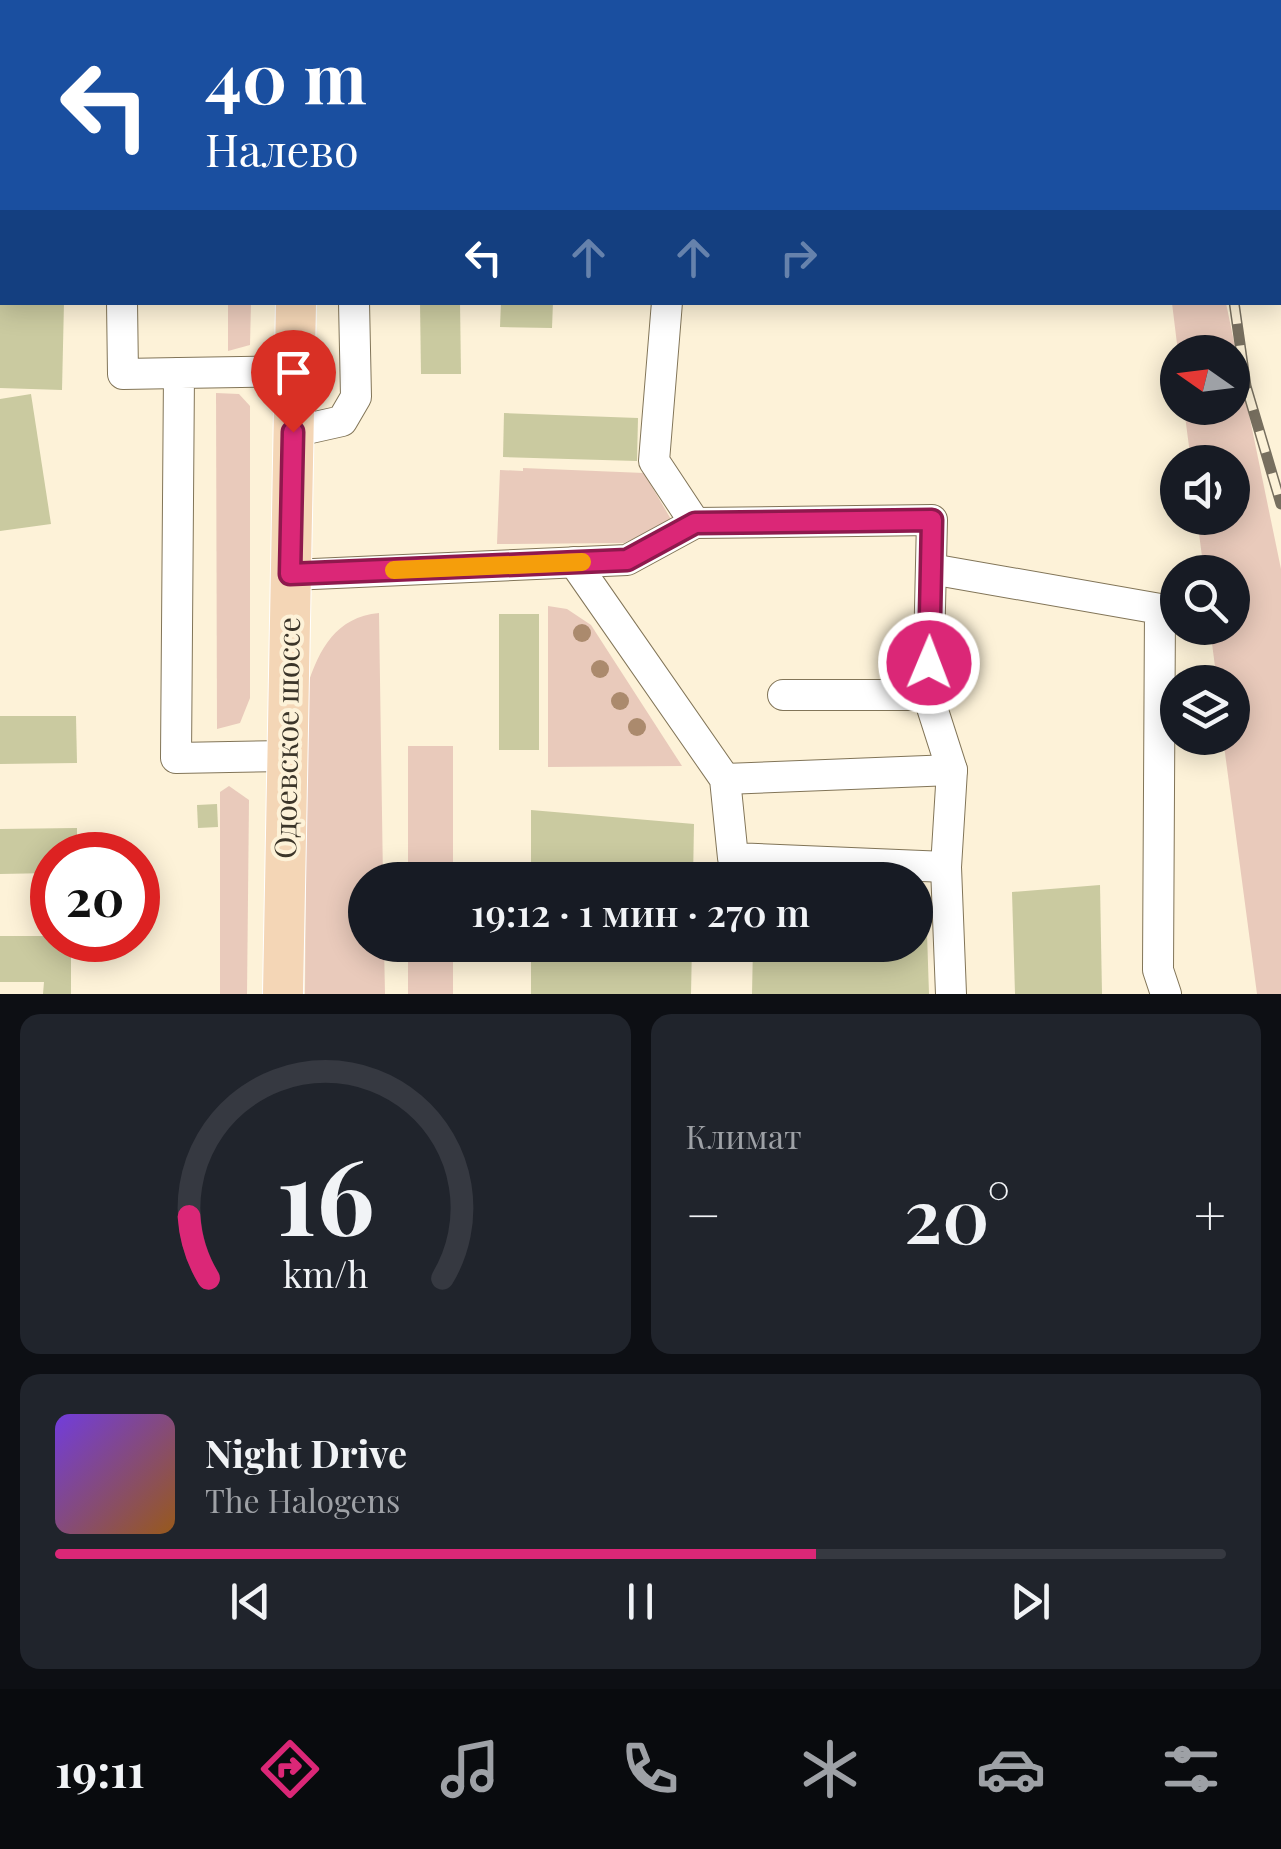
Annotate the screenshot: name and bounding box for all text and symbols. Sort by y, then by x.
text: 40 m [205,28,367,122]
icon: left [40,40,170,170]
text: Налево [205,118,359,178]
icon: left [456,230,511,285]
icon: ahead [561,230,616,285]
icon: ahead [666,230,721,285]
icon: right [771,230,826,285]
pin [251,330,336,433]
north arrow [1160,335,1250,425]
map controls [1160,335,1250,755]
icon: arrive [266,345,321,400]
button: sound [1160,445,1250,535]
button: search [1160,555,1250,645]
position arrow [877,611,981,715]
street label: Одоевское шоссе [264,617,308,859]
button: layers [1160,665,1250,755]
speed limit sign: 20 [30,832,160,962]
text: 19:12 · 1 мин · 270 m [471,886,810,937]
text: Климат [686,1114,802,1157]
text: 16 [276,1123,374,1262]
text: 20° [904,1163,1011,1263]
text: − [686,1176,721,1250]
text: + [1194,1176,1226,1250]
text: km/h [282,1249,368,1297]
text: Night Drive [205,1427,407,1478]
text: The Halogens [205,1478,400,1521]
icon: previous [223,1574,278,1629]
icon: pause [613,1574,668,1629]
icon: next [1003,1574,1058,1629]
icon: directions [255,1734,325,1804]
icon: music [435,1734,505,1804]
icon: phone [615,1734,685,1804]
icon: climate [795,1734,865,1804]
icon: car [976,1734,1046,1804]
icon: filters [1156,1734,1226,1804]
text: 19:11 [55,1739,145,1799]

